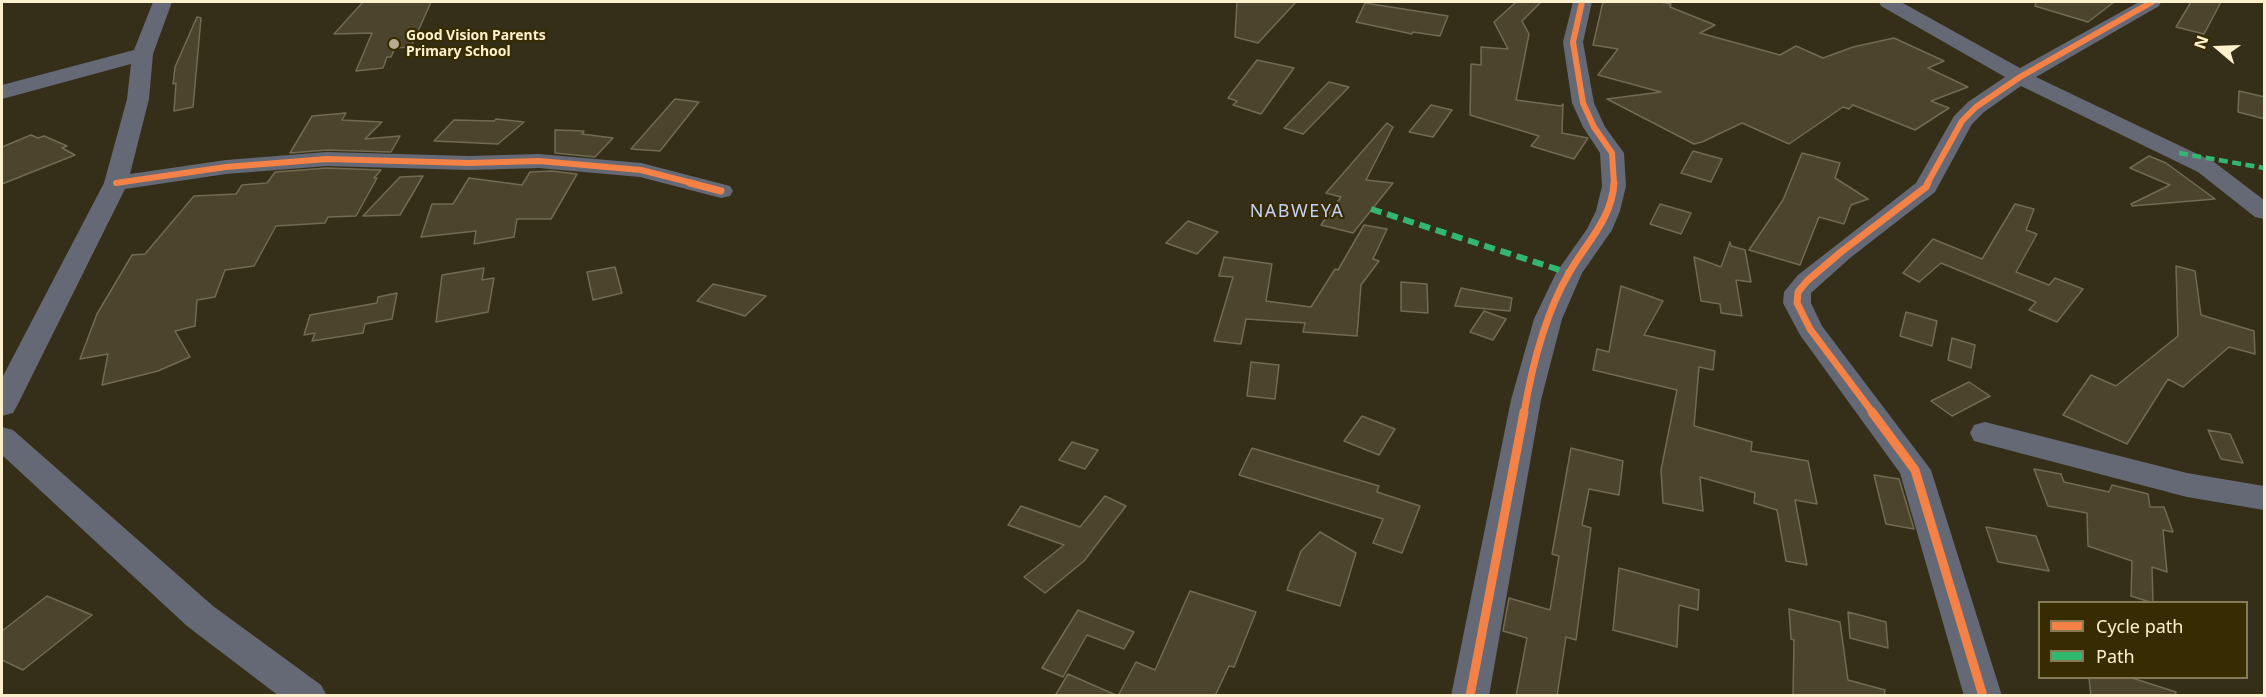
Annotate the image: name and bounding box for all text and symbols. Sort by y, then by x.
north arrow [2188,18,2248,78]
place label: Good Vision Parents Primary School [406,28,546,60]
text: N [2188,32,2213,52]
marker: Good Vision Parents Primary School [387,37,401,51]
district label: NABWEYA [1250,201,1344,223]
legend [2038,601,2248,679]
text: Cycle path [2096,614,2183,638]
text: Path [2096,644,2135,668]

